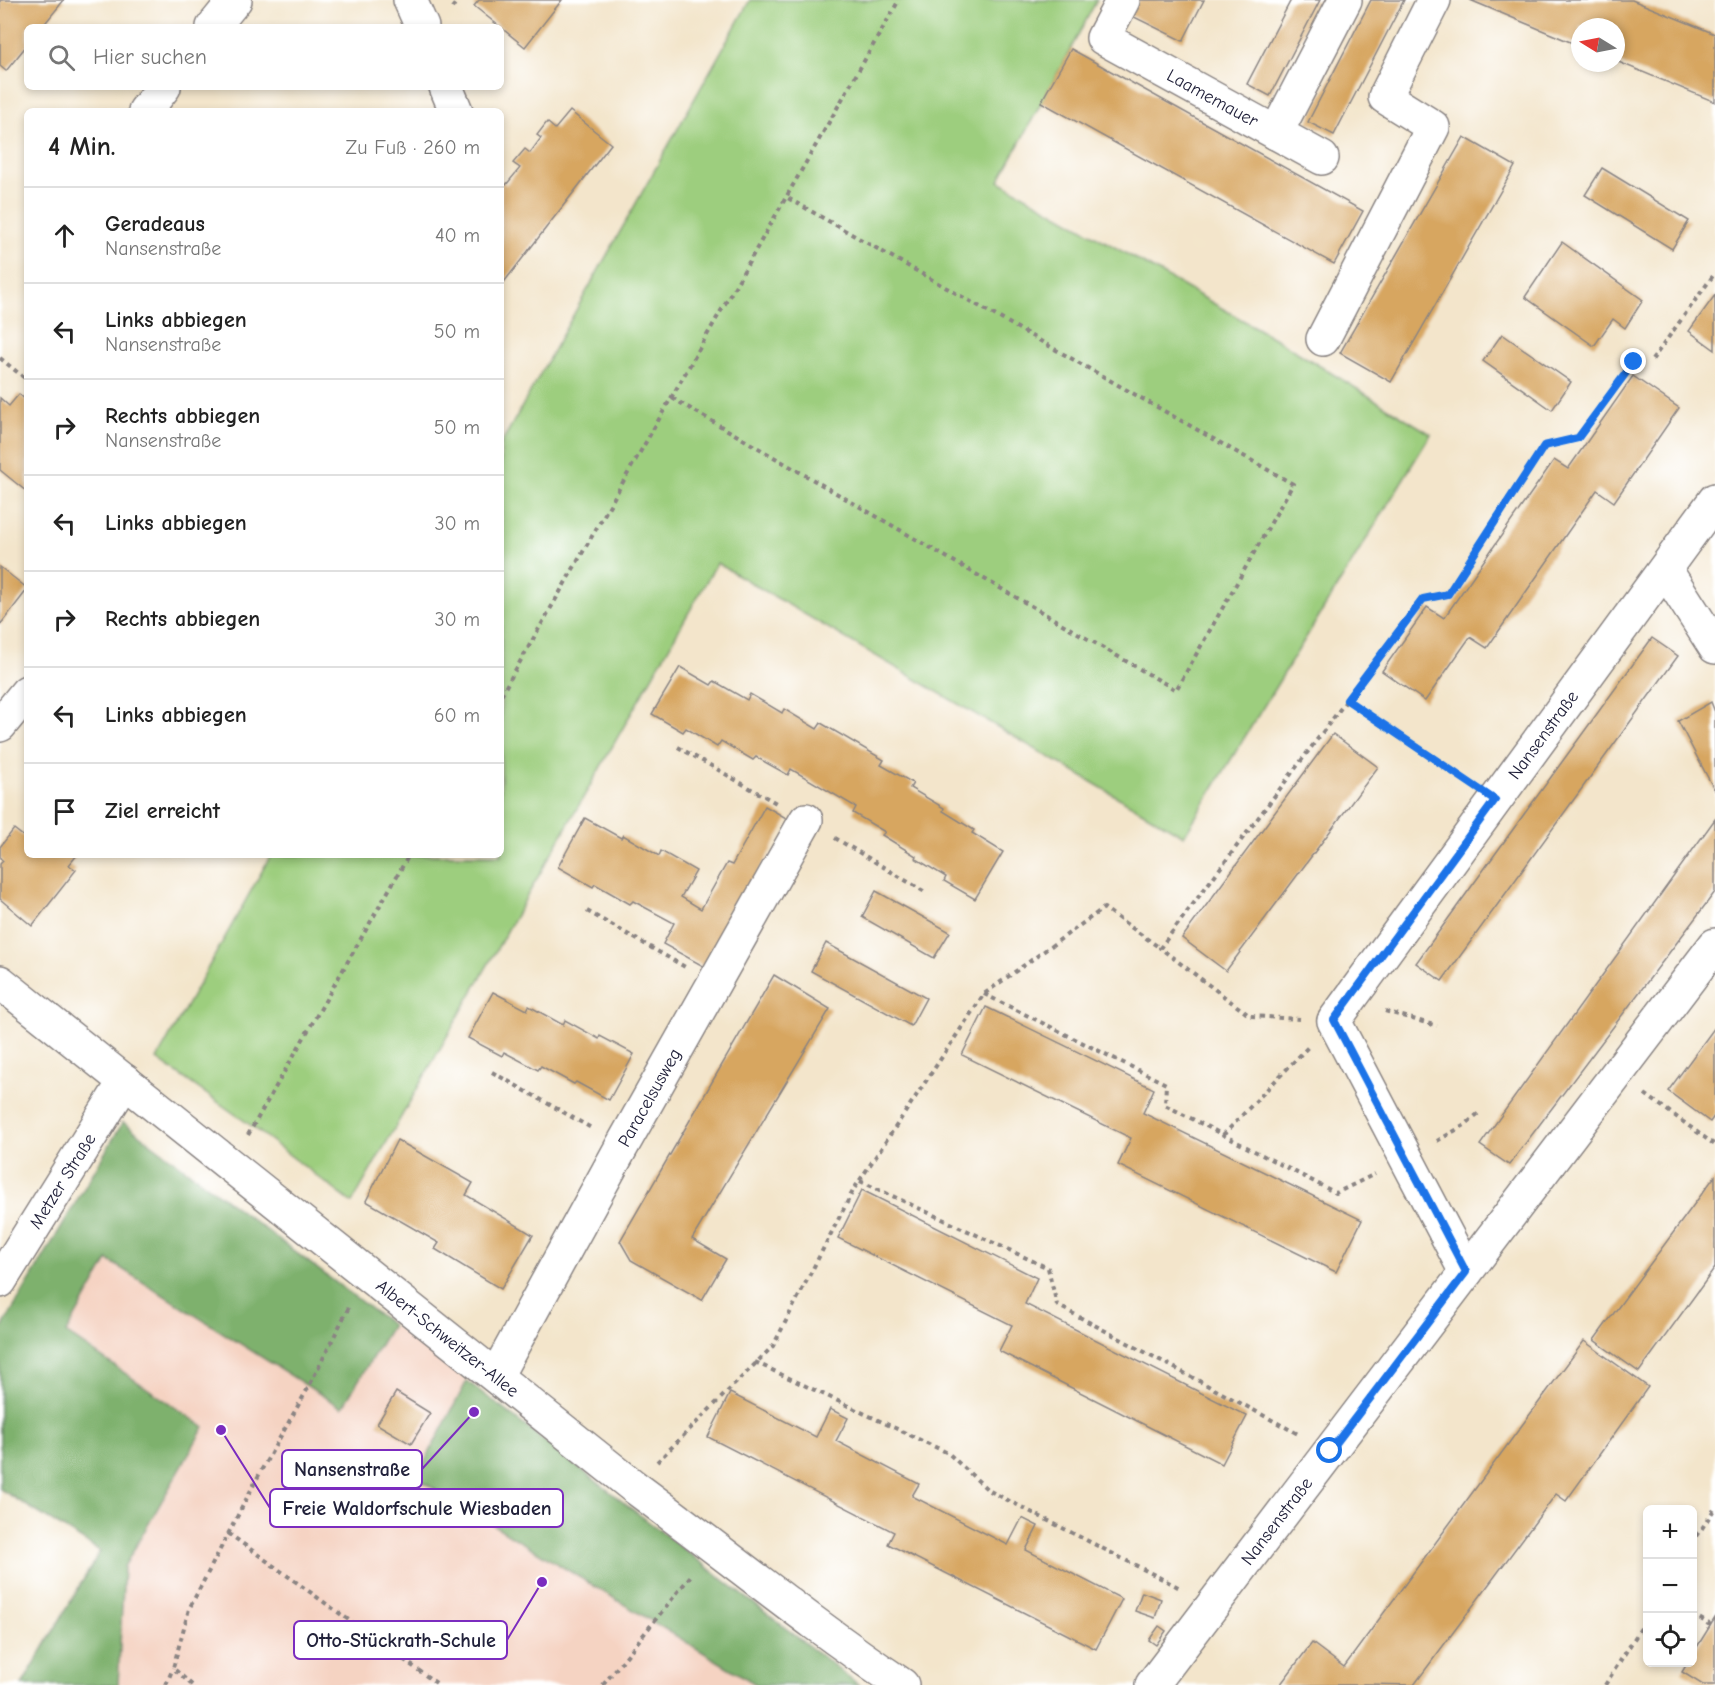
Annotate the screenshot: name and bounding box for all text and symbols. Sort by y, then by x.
north arrow [1571,18,1625,72]
search box [24,24,504,90]
icon: search [45,41,78,74]
text: Hier suchen [93,44,207,70]
street label: Laamemauer [1163,65,1263,132]
text: 4 Min. [48,132,116,162]
text: Zu Fuß · 260 m [346,136,480,159]
text: Geradeaus [105,211,205,237]
icon: ahead [48,219,81,252]
text: 40 m [435,224,480,247]
text: Nansenstraße [105,237,221,260]
text: Links abbiegen [105,307,247,333]
icon: left [48,315,81,348]
text: 50 m [434,320,480,343]
text: Nansenstraße [105,333,221,356]
route end [1620,348,1646,374]
text: Rechts abbiegen [105,403,260,429]
icon: right [48,411,81,444]
text: 50 m [434,416,480,439]
text: Nansenstraße [105,429,221,452]
icon: left [48,507,81,540]
text: Links abbiegen [105,510,247,536]
text: 30 m [434,512,480,535]
icon: right [48,603,81,636]
text: Rechts abbiegen [105,606,260,632]
text: 30 m [434,608,480,631]
street label: Nansenstraße [1504,686,1583,783]
icon: left [48,699,81,732]
text: Links abbiegen [105,702,247,728]
text: 60 m [434,704,480,727]
icon: arrive [48,795,81,828]
text: Ziel erreicht [105,798,220,824]
street label: Paracelsusweg [613,1045,685,1150]
street label: Metzer Straße [25,1129,100,1233]
street label: Albert-Schweitzer-Allee [372,1275,523,1401]
route start [1316,1437,1342,1463]
callout: Nansenstraße [282,1450,422,1488]
text: Nansenstraße [294,1458,410,1481]
street label: Nansenstraße [1237,1473,1317,1569]
callout: Freie Waldorfschule Wiesbaden [270,1489,563,1527]
text: Freie Waldorfschule Wiesbaden [282,1497,552,1520]
map controls [1643,1505,1697,1667]
button: + [1643,1505,1697,1559]
button: − [1643,1559,1697,1613]
button: locate [1643,1613,1697,1667]
callout: Otto-Stückrath-Schule [294,1621,507,1659]
text: Otto-Stückrath-Schule [306,1629,496,1652]

